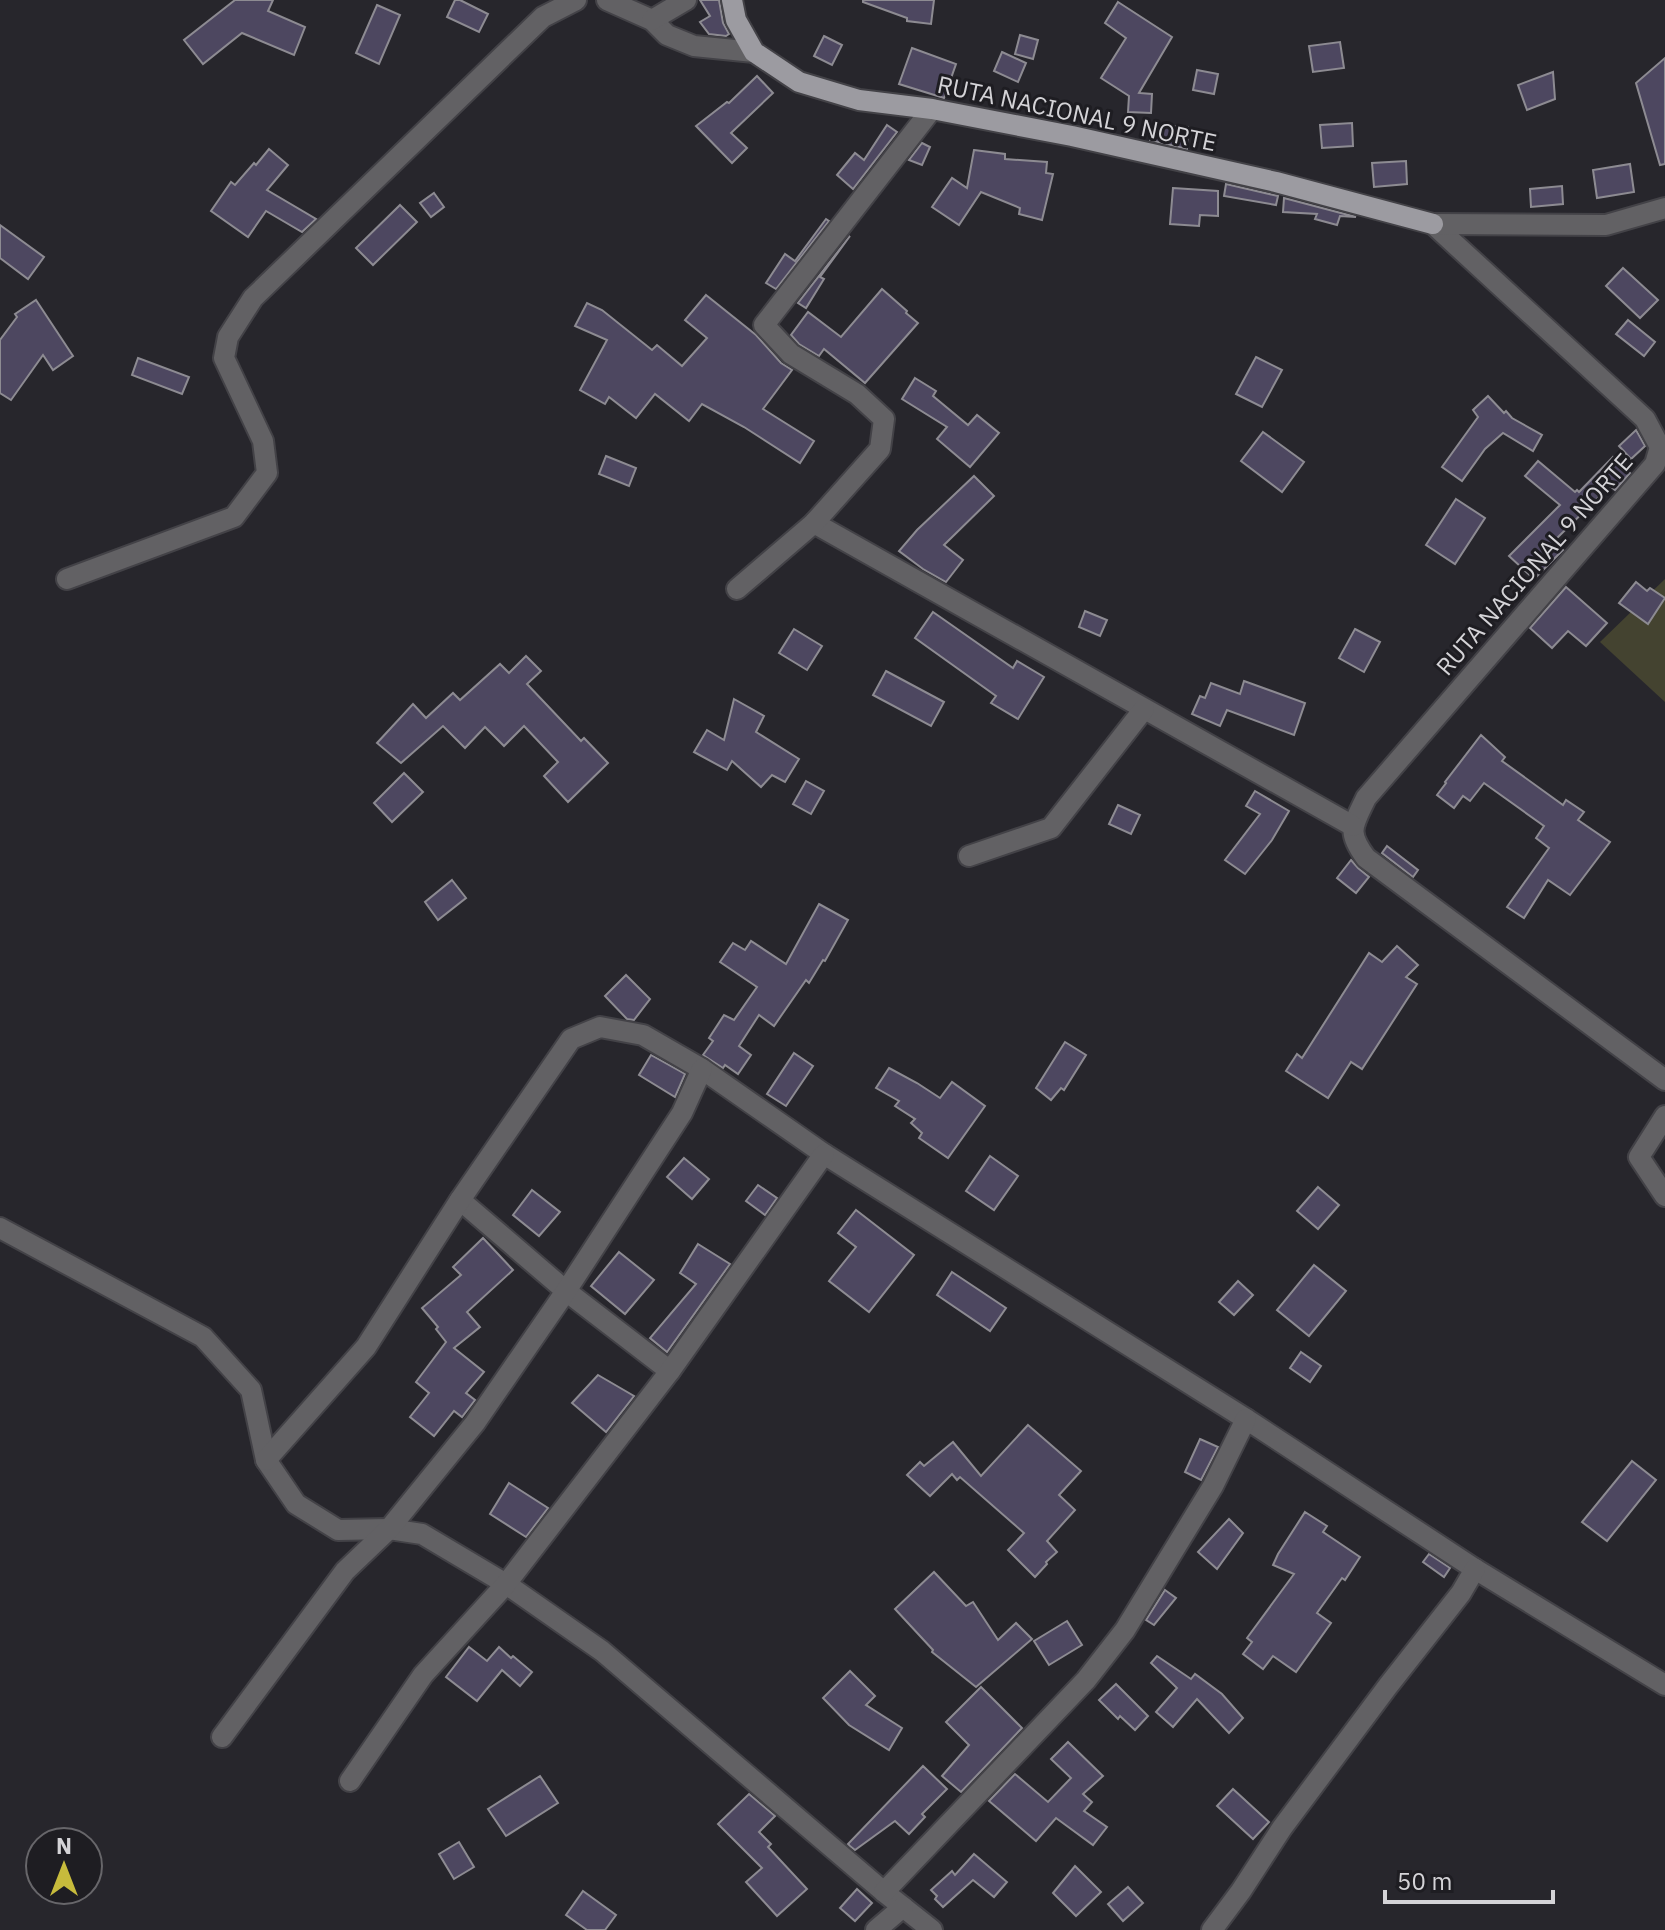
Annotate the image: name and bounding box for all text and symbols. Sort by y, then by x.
street label: RUTA NACIONAL 9 NORTE [934,68,1220,158]
street label: RUTA NACIONAL 9 NORTE [1429,446,1639,682]
north arrow [24,1826,104,1906]
text: N [56,1831,72,1860]
scale bar [1385,1854,1553,1904]
text: 50 m [1397,1865,1452,1897]

